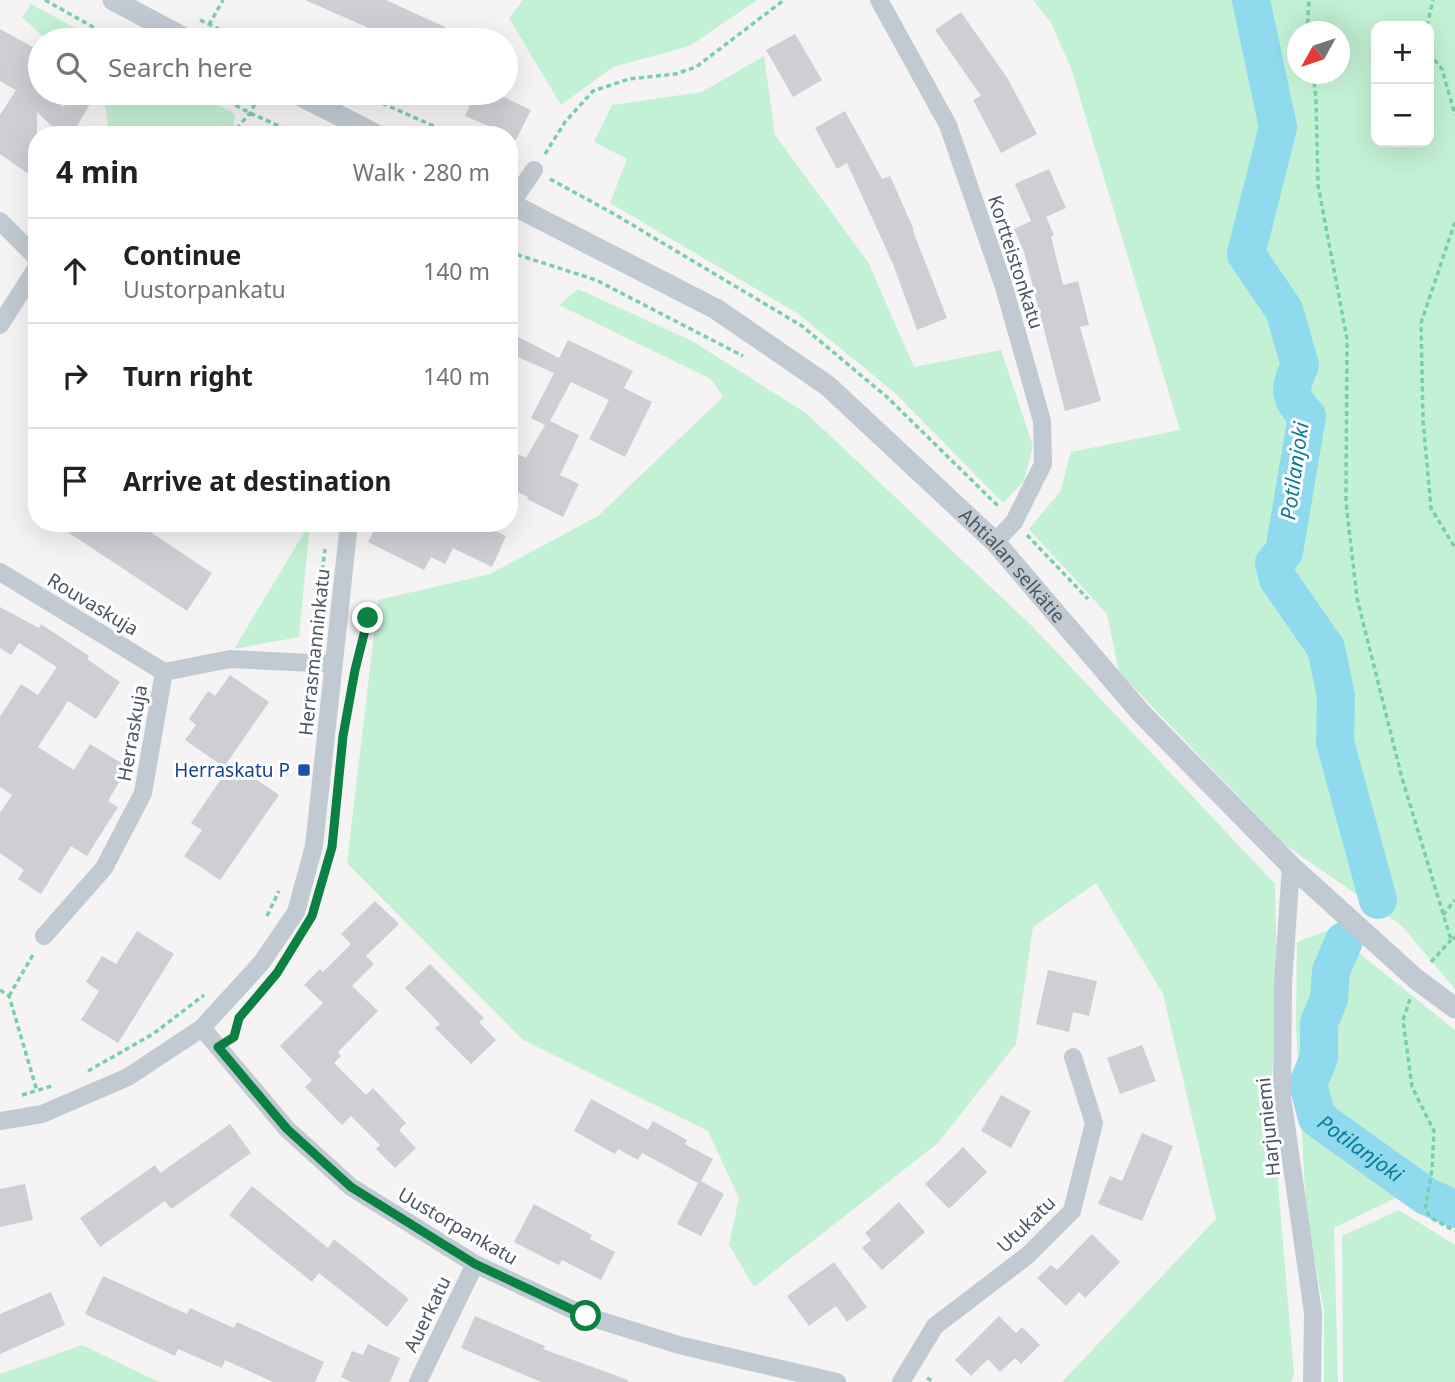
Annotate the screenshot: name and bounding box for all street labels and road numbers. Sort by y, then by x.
street label: Kortteistonkatu [982,192,1050,332]
street label: Ahtialan selkätie [954,502,1071,628]
street label: Rouvaskuja [43,567,143,641]
street label: Herrasmanninkatu [292,567,336,737]
street label: Herraskuja [111,683,153,783]
street label: Harjuniemi [1250,1076,1286,1178]
street label: Uustorpankatu [393,1181,523,1271]
street label: Utukatu [991,1190,1061,1258]
street label: Auerkatu [397,1272,457,1356]

